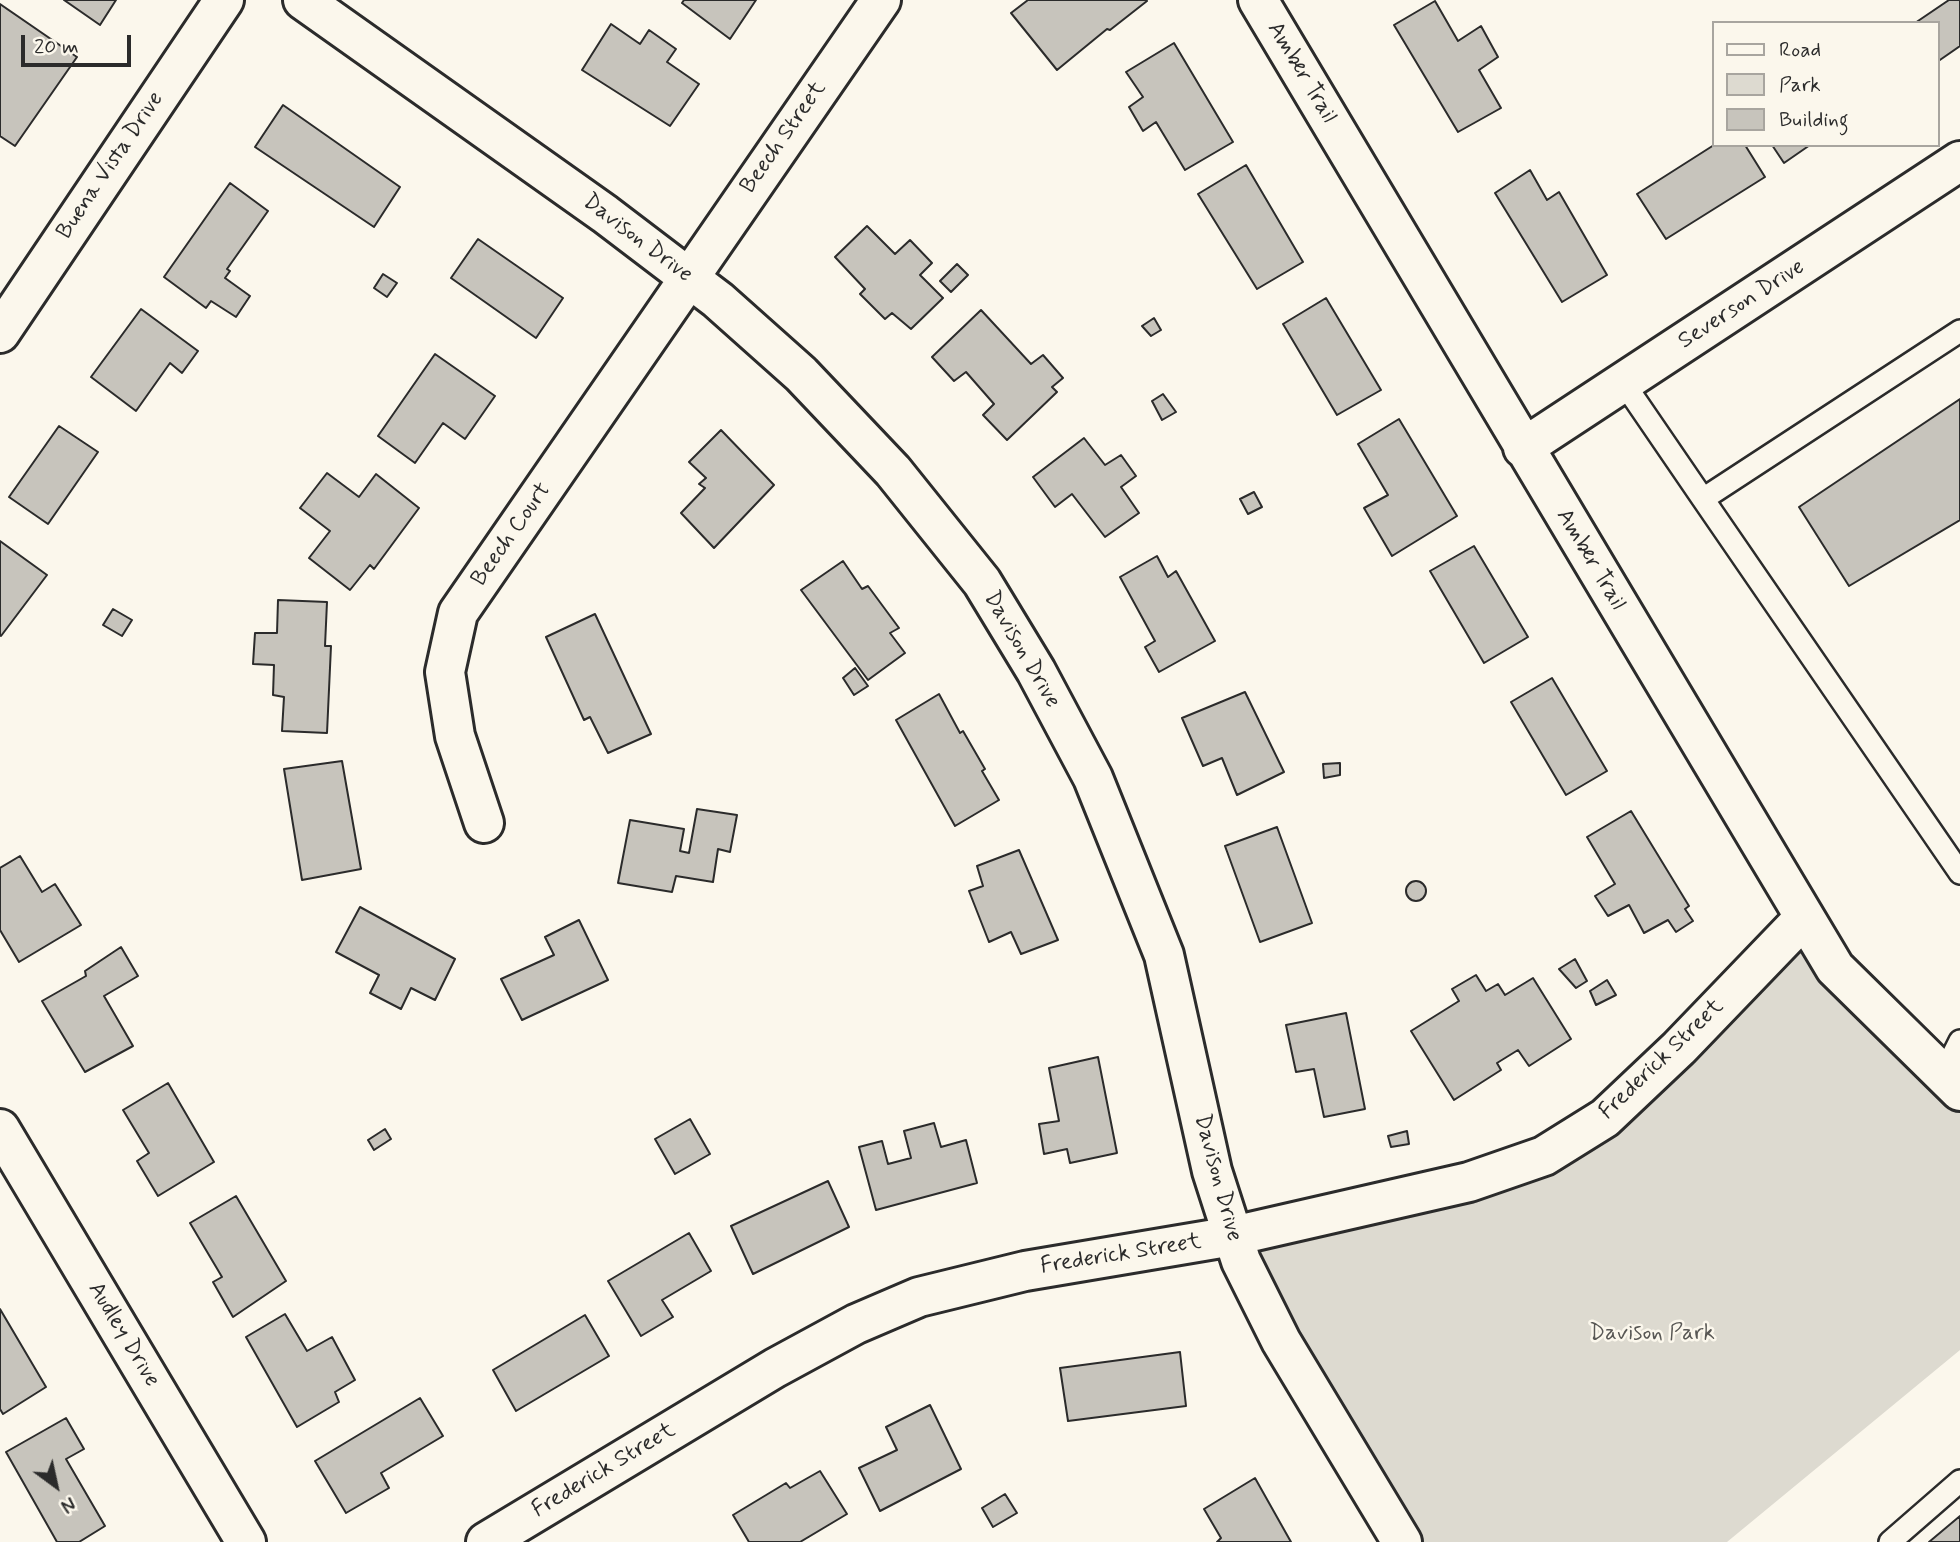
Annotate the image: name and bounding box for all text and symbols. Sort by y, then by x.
street label: Amber Trail [1260,17,1342,129]
scale bar [24,21,135,65]
legend [1712,21,1939,147]
text: 20 m [34,33,79,61]
text: Road [1779,36,1821,64]
text: Park [1779,71,1821,99]
street label: Beech Street [735,76,833,200]
street label: Buena Vista Drive [52,87,170,245]
text: Building [1779,106,1849,134]
street label: Davison Drive [577,189,697,289]
street label: Severson Drive [1674,254,1810,356]
street label: Beech Court [466,478,558,592]
street label: Amber Trail [1549,504,1631,616]
street label: Davison Drive [976,587,1066,713]
street label: Frederick Street [1594,994,1730,1126]
street label: Davison Drive [1187,1111,1247,1245]
street label: Frederick Street [1039,1229,1203,1281]
street label: Audley Drive [81,1278,165,1392]
park label: Davison Park [1589,1320,1715,1348]
street label: Frederick Street [527,1417,681,1525]
north arrow [21,1451,91,1521]
text: N [56,1490,80,1518]

